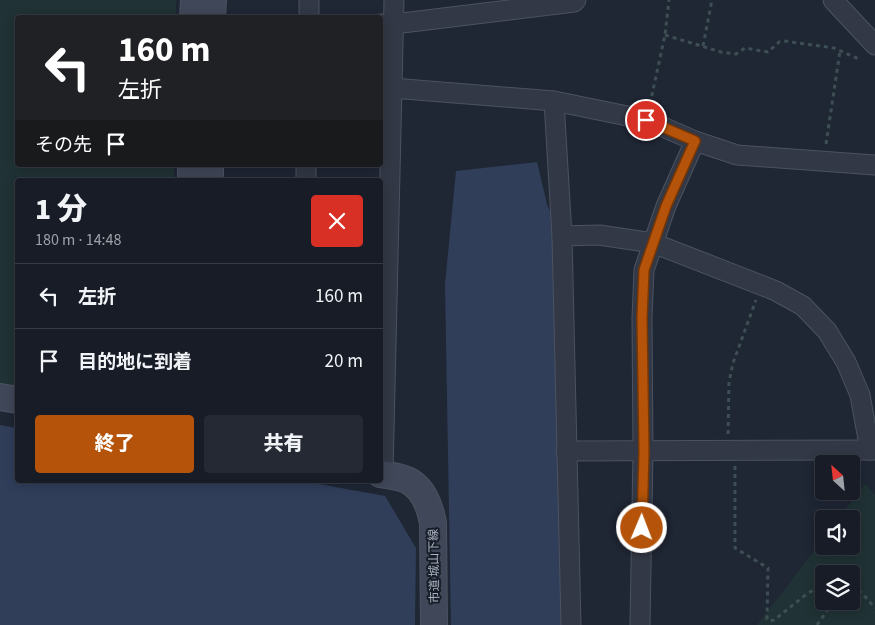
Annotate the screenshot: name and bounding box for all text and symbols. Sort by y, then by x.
text: 160 m [118,25,210,75]
icon: left [35,35,100,100]
text: 左折 [118,74,162,106]
pin [625,99,667,141]
icon: arrive [632,106,660,134]
icon: arrive [102,130,130,158]
text: その先 [35,132,92,159]
text: 1 分 [35,188,87,231]
button: close [311,195,363,247]
text: 180 m · 14:48 [35,229,122,251]
icon: left [35,282,63,310]
text: 160 m [315,283,363,310]
text: 左折 [78,284,116,311]
icon: arrive [35,347,63,375]
text: 20 m [325,348,363,375]
text: 目的地に到着 [78,349,192,376]
button: 終了 [35,415,194,473]
button: 共有 [204,415,363,473]
north arrow [815,455,860,500]
map controls [815,455,860,610]
position arrow [615,501,667,553]
button: sound [815,510,860,555]
street label: 市道 城山下線 [425,529,444,603]
button: layers [815,565,860,610]

